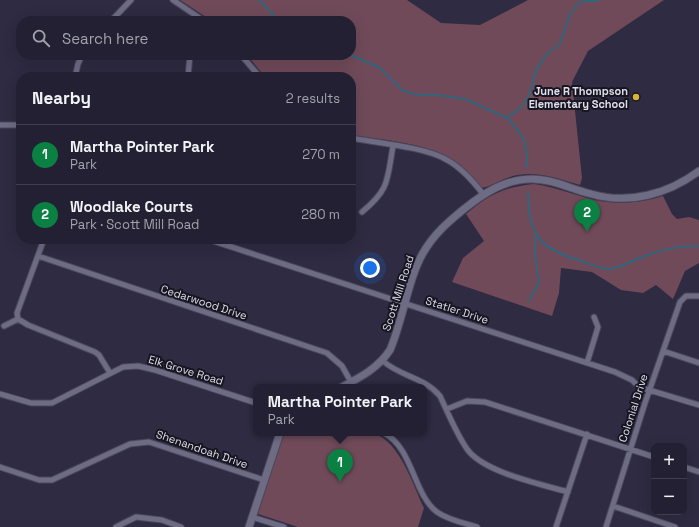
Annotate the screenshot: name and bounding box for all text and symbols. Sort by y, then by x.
search box [16,16,356,60]
icon: search [30,27,52,49]
text: Search here [62,29,148,48]
place label: June R Thompson Elementary School [529,84,628,111]
text: Nearby [32,87,91,109]
text: 2 results [286,90,340,107]
marker: June R Thompson Elementary School [631,92,641,102]
text: Martha Pointer Park [70,137,214,156]
text: 1 [42,146,48,163]
text: 270 m [302,146,340,163]
text: Park [70,156,97,173]
text: Woodlake Courts [70,197,193,216]
pin: 2 [574,199,600,232]
text: 2 [41,206,49,223]
text: 280 m [301,206,340,223]
text: Park · Scott Mill Road [70,216,199,233]
street label: Scott Mill Road [379,253,417,333]
your location [360,258,380,278]
street label: Cedarwood Drive [159,281,249,323]
street label: Statler Drive [424,293,490,327]
street label: Elk Grove Road [147,352,225,388]
street label: Colonial Drive [615,372,651,444]
popup [253,384,427,436]
text: Martha Pointer Park [268,392,412,411]
text: Park [268,411,295,428]
street label: Shenandoah Drive [154,427,250,471]
map controls [651,443,687,515]
button: + [651,443,687,479]
pin: 1 [327,449,353,482]
button: − [651,479,687,515]

